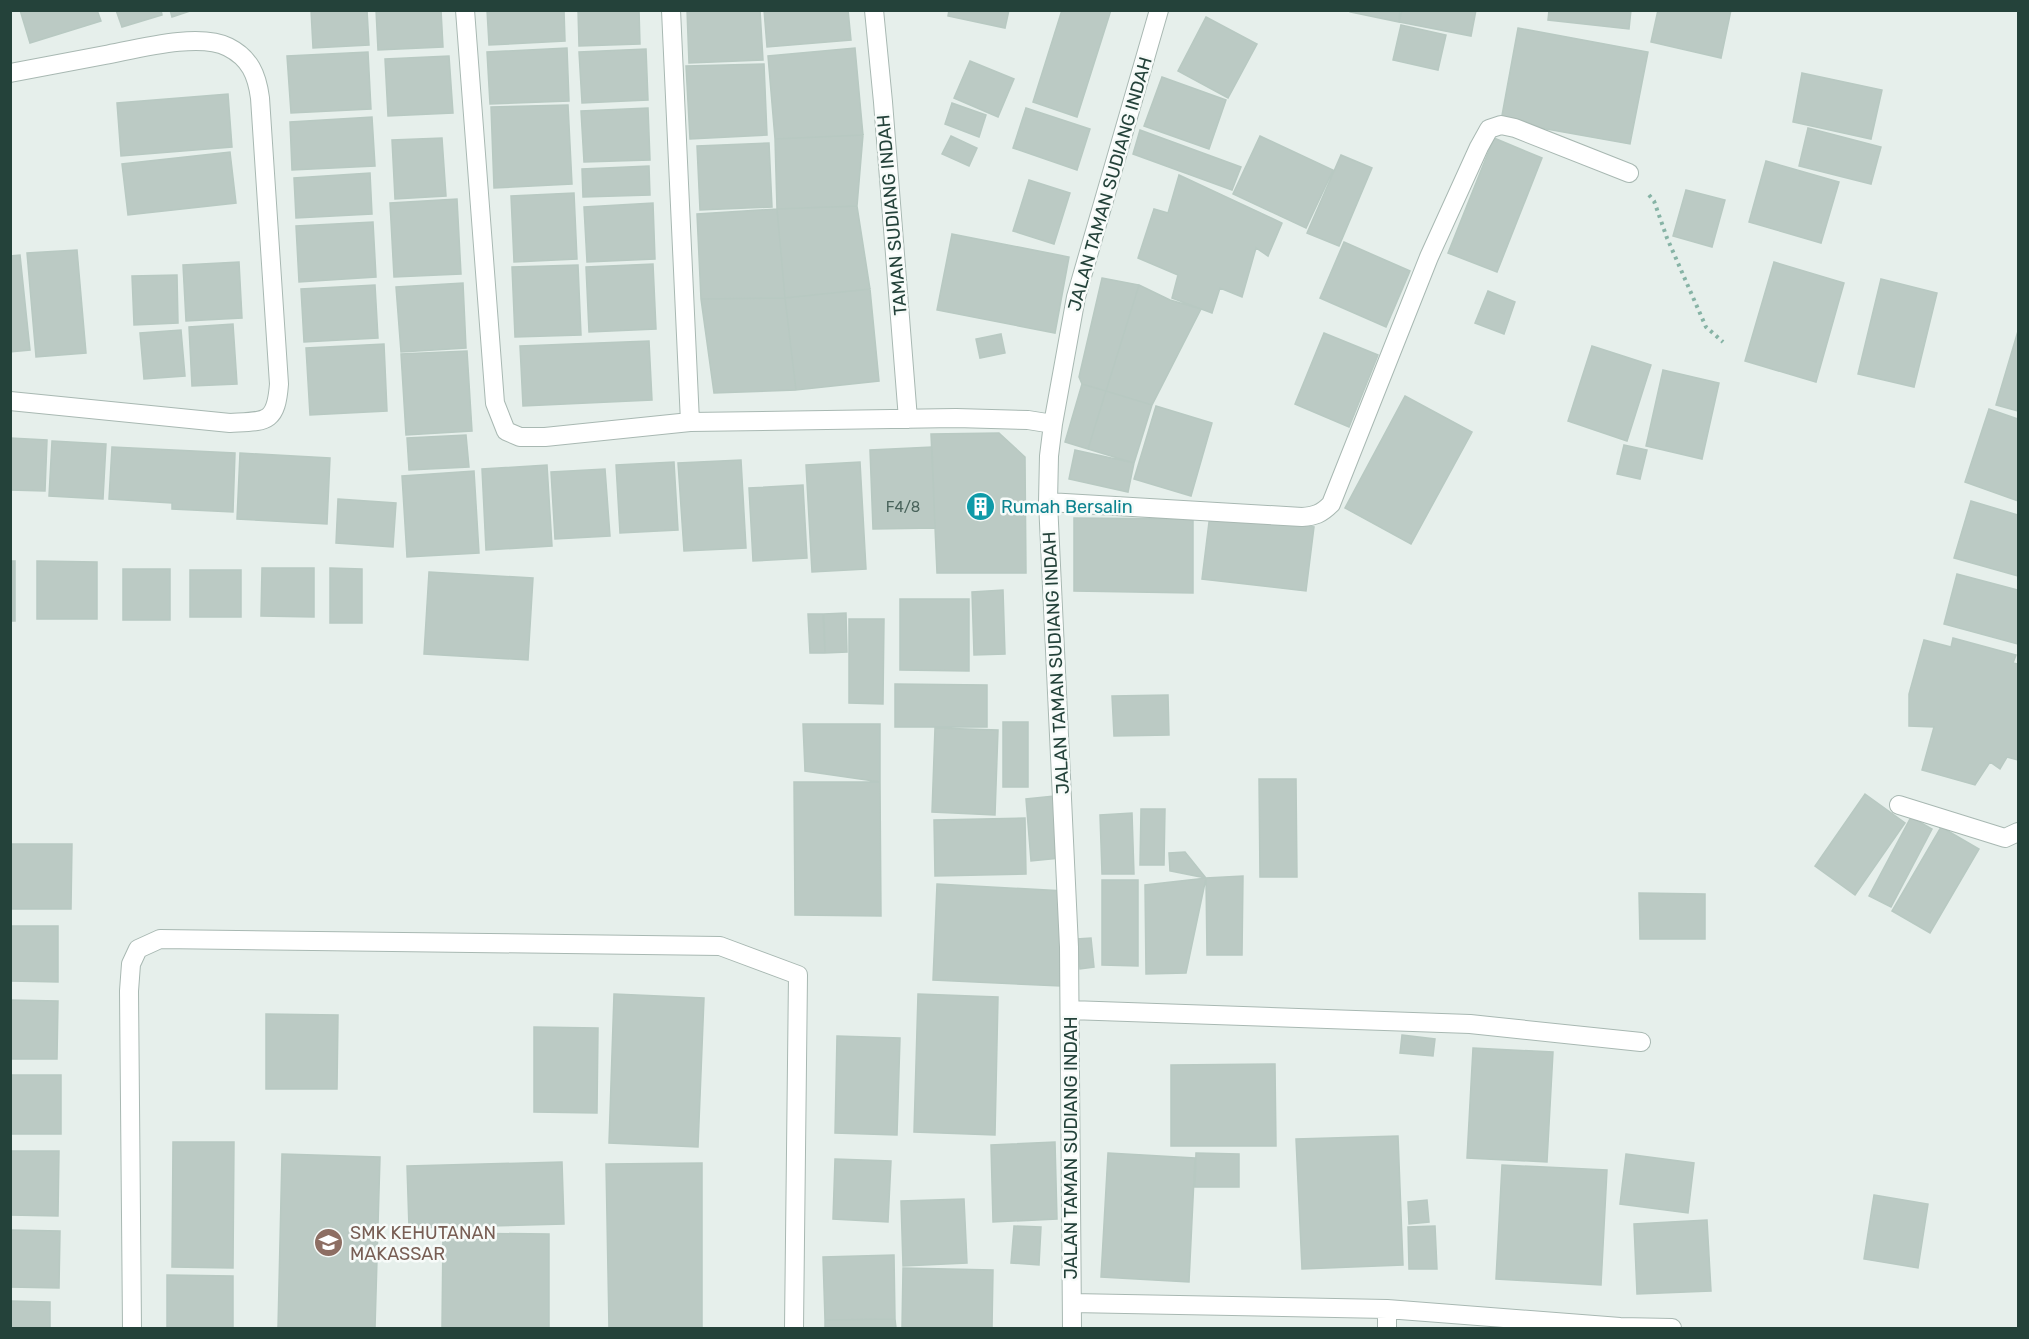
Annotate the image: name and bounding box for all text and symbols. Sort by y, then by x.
street label: JALAN TAMAN SUDIANG INDAH [1063,54,1157,314]
street label: TAMAN SUDIANG INDAH [872,114,912,316]
building icon: Rumah Bersalin [964,491,996,523]
place label: Rumah Bersalin [1001,496,1133,518]
house number: F4/8 [886,498,920,516]
street label: JALAN TAMAN SUDIANG INDAH [1038,531,1074,795]
street label: JALAN TAMAN SUDIANG INDAH [1060,1016,1082,1280]
place label: SMK KEHUTANAN MAKASSAR [350,1222,496,1265]
school or university icon: SMK KEHUTANAN MAKASSAR [313,1227,345,1259]

